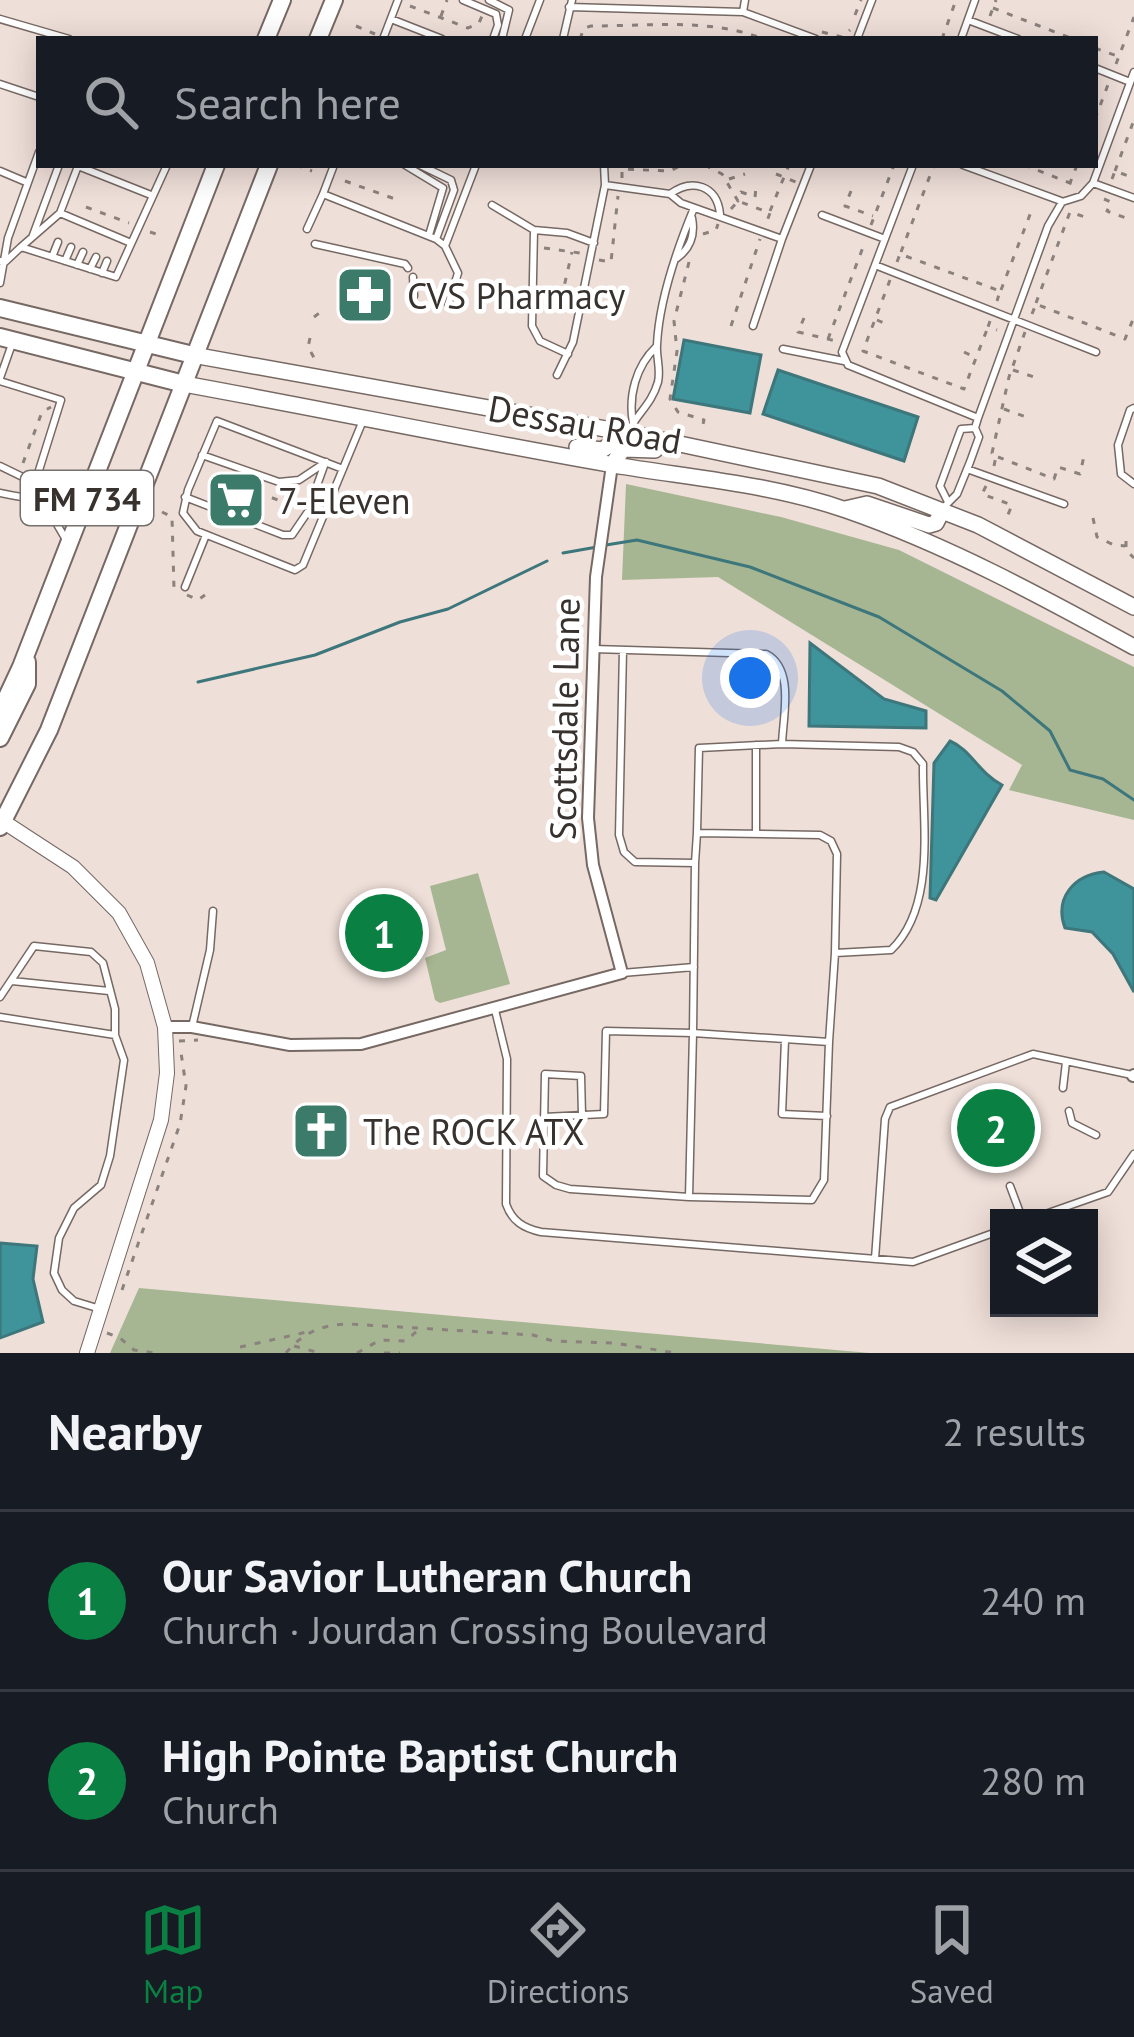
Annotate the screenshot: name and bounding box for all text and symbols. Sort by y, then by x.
search box [36,36,1098,168]
icon: search [78,69,144,135]
text: Search here [174,73,401,131]
pharmacy icon: CVS Pharmacy [334,264,396,326]
place label: CVS Pharmacy [407,272,626,319]
street label: Dessau Road [485,384,685,464]
supermarket icon: 7-Eleven [205,469,267,531]
road number: FM 734 [21,471,153,525]
place label: 7-Eleven [278,477,411,524]
street label: Scottsdale Lane [538,597,590,841]
your location [720,648,780,708]
pin: 1 [345,888,423,978]
pin: 2 [957,1083,1035,1173]
church icon: The ROCK ATX [290,1100,352,1162]
place label: The ROCK ATX [363,1108,585,1155]
map controls [990,1209,1098,1317]
button: layers [990,1209,1098,1317]
text: Nearby [48,1398,202,1464]
text: 2 results [943,1406,1086,1457]
text: Our Savior Lutheran Church [162,1546,692,1604]
text: 1 [76,1575,98,1626]
text: 240 m [980,1575,1086,1626]
text: Church · Jourdan Crossing Boulevard [162,1604,768,1655]
text: High Pointe Baptist Church [162,1726,678,1784]
text: 2 [76,1755,98,1806]
text: 280 m [980,1755,1086,1806]
text: Church [162,1784,279,1835]
tab: Map [140,1897,206,2012]
tab: Directions [487,1897,629,2012]
tab: Saved [910,1897,994,2012]

